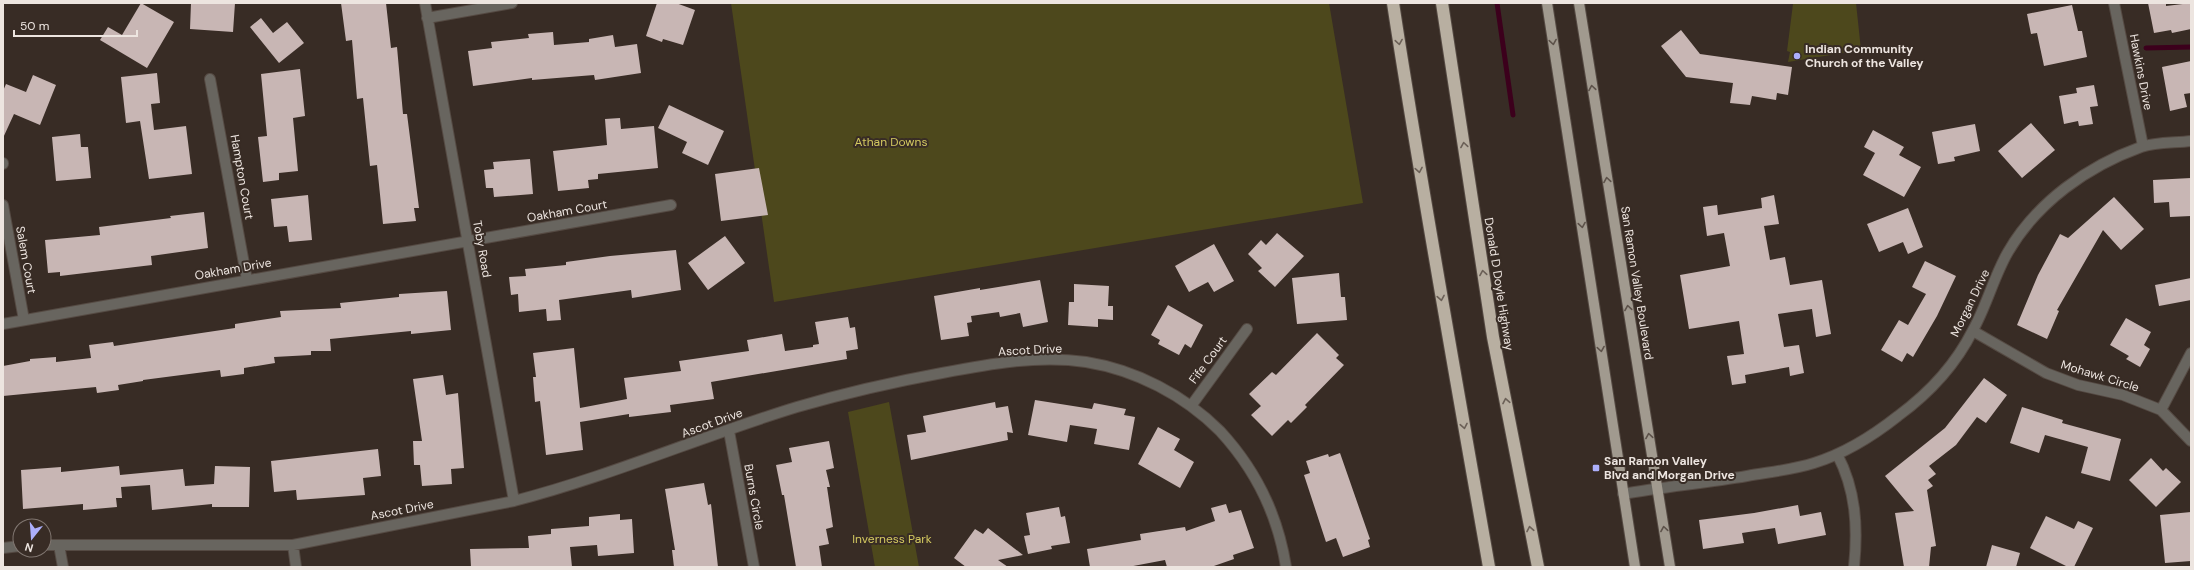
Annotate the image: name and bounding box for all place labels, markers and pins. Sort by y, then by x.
place label: Indian Community Church of the Valley [1805,41,1924,71]
marker: Indian Community Church of the Valley [1792,51,1802,61]
place label: San Ramon Valley Blvd and Morgan Drive [1604,453,1735,483]
marker: San Ramon Valley Blvd and Morgan Drive [1591,463,1601,473]

